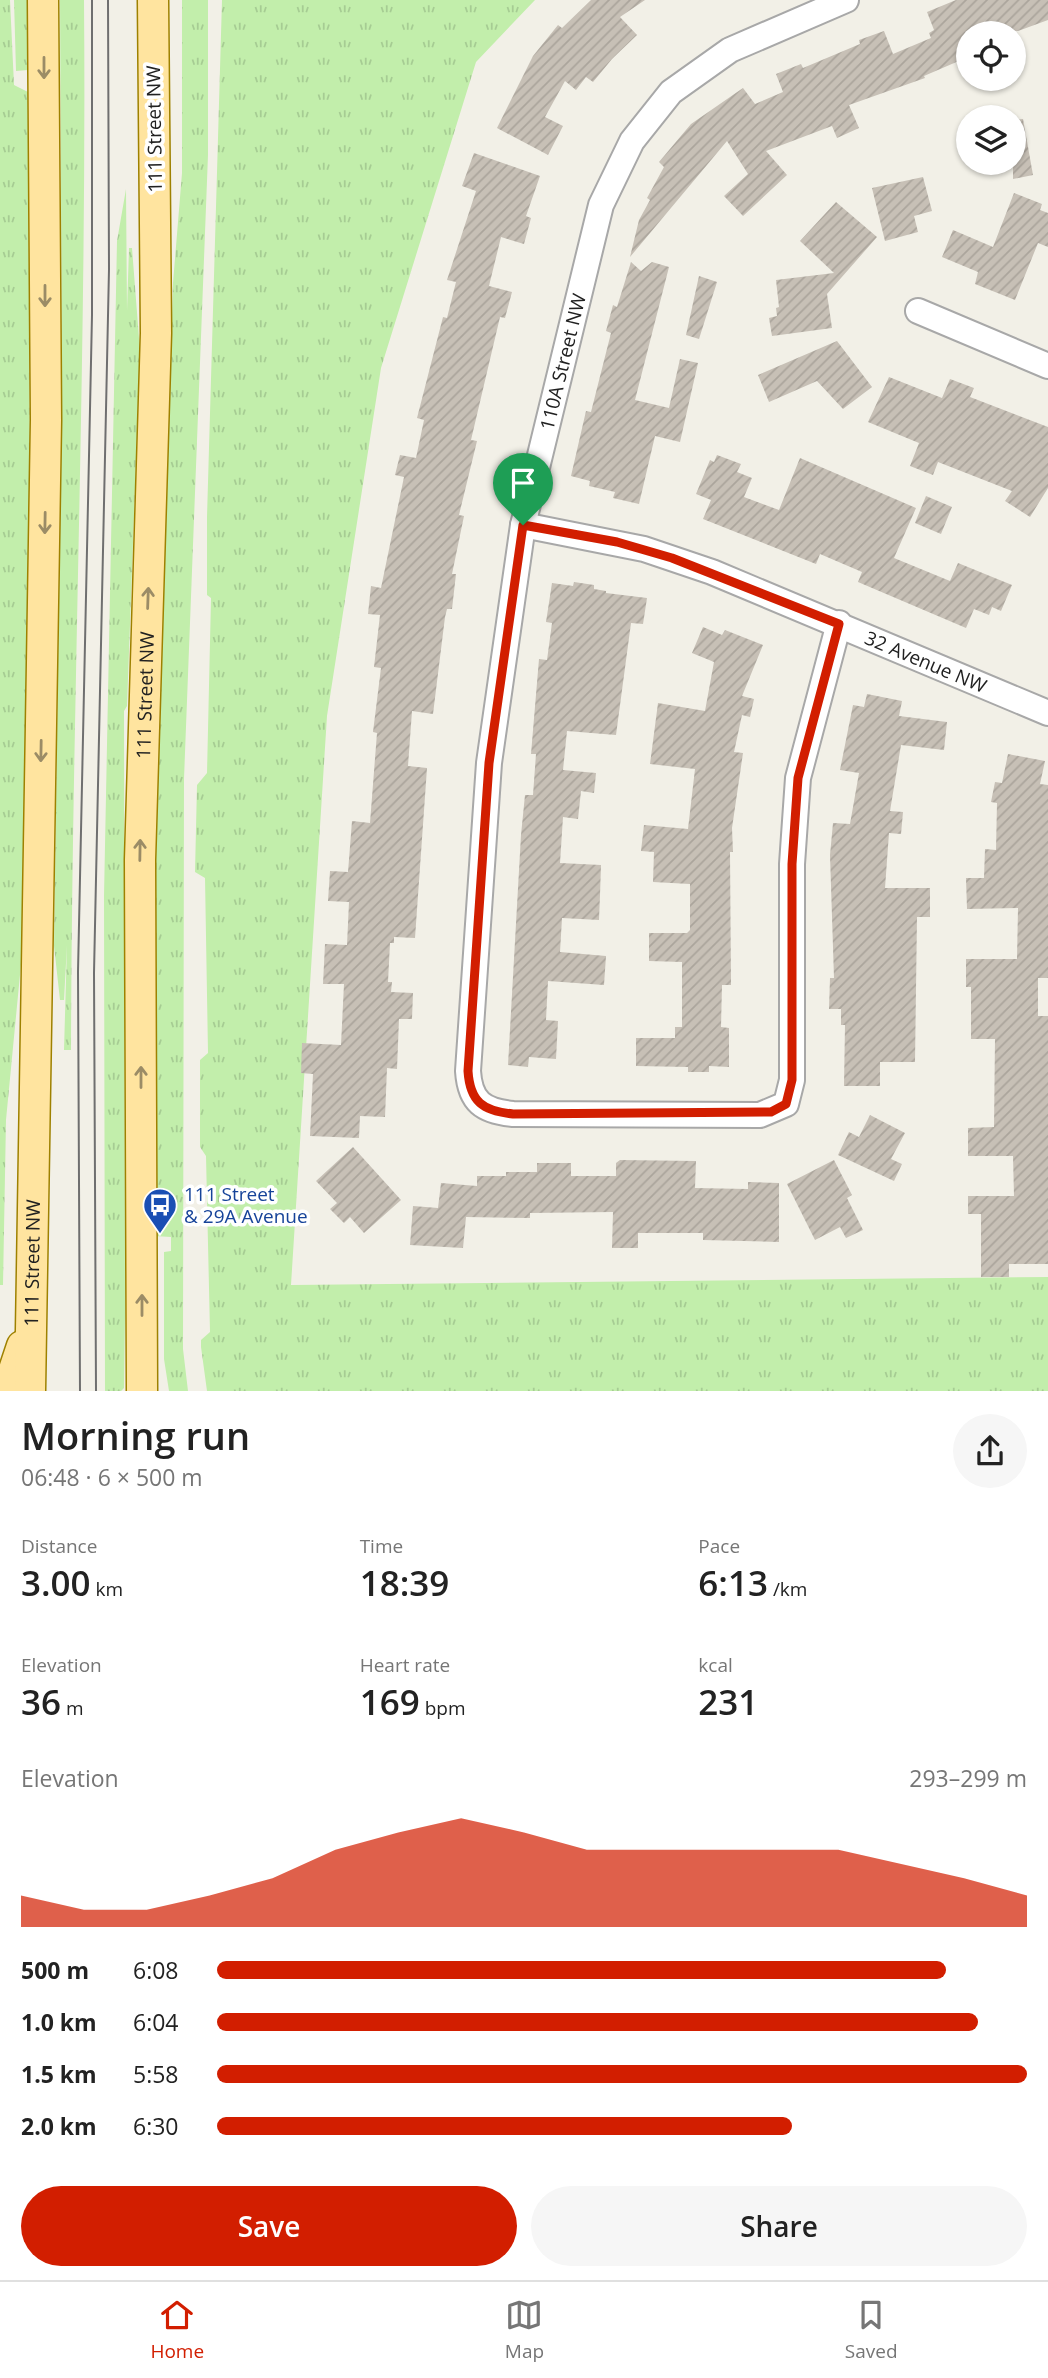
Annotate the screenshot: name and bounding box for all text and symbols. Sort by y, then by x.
map controls [956,21,1026,175]
button: locate [956,21,1026,91]
one-way arrow [37,56,50,79]
street label: 111 Street NW [140,65,168,193]
button: layers [956,105,1026,175]
one-way arrow [38,284,52,307]
street label: 110A Street NW [534,290,592,433]
pin [493,453,553,525]
icon: arrive [504,464,542,502]
one-way arrow [38,511,51,534]
one-way arrow [141,587,154,610]
street label: 32 Avenue NW [861,625,991,699]
street label: 111 Street NW [130,631,160,759]
one-way arrow [34,739,47,762]
one-way arrow [133,839,147,862]
one-way arrow [134,1066,148,1089]
place label: 111 Street & 29A Avenue [184,1181,308,1229]
bus stop icon: 111 Street & 29A Avenue [141,1186,179,1235]
street label: 111 Street NW [18,1199,46,1327]
one-way arrow [135,1294,149,1317]
text: Morning run [21,1409,250,1461]
button: share [953,1414,1027,1488]
text: 06:48 · 6 × 500 m [21,1461,203,1493]
text: Distance [21,1533,97,1559]
text: Time [360,1533,403,1559]
text: Pace [698,1533,740,1559]
text: 3.00 [21,1559,91,1606]
text: 18:39 [360,1559,449,1606]
text: 6:13 [698,1559,768,1606]
text: km [91,1576,123,1602]
text: /km [768,1576,807,1602]
text: Elevation [21,1652,102,1678]
text: Heart rate [360,1652,450,1678]
text: kcal [698,1652,733,1678]
text: 36 [21,1678,61,1725]
text: 169 [360,1678,420,1725]
text: 231 [698,1678,758,1725]
text: m [61,1695,84,1721]
text: bpm [420,1695,465,1721]
text: Elevation [21,1762,119,1794]
text: 293–299 m [909,1762,1027,1794]
text: 500 m [21,1954,89,1986]
text: 6:08 [133,1954,179,1986]
text: 1.0 km [21,2006,97,2038]
text: 6:04 [133,2006,179,2038]
text: 1.5 km [21,2058,97,2090]
text: 5:58 [133,2058,179,2090]
text: 2.0 km [21,2110,97,2142]
text: 6:30 [133,2110,179,2142]
button: Save [21,2186,517,2266]
button: Share [531,2186,1027,2266]
tab: Home [150,2296,204,2364]
tab: Map [505,2296,544,2364]
tab: Saved [845,2296,898,2364]

